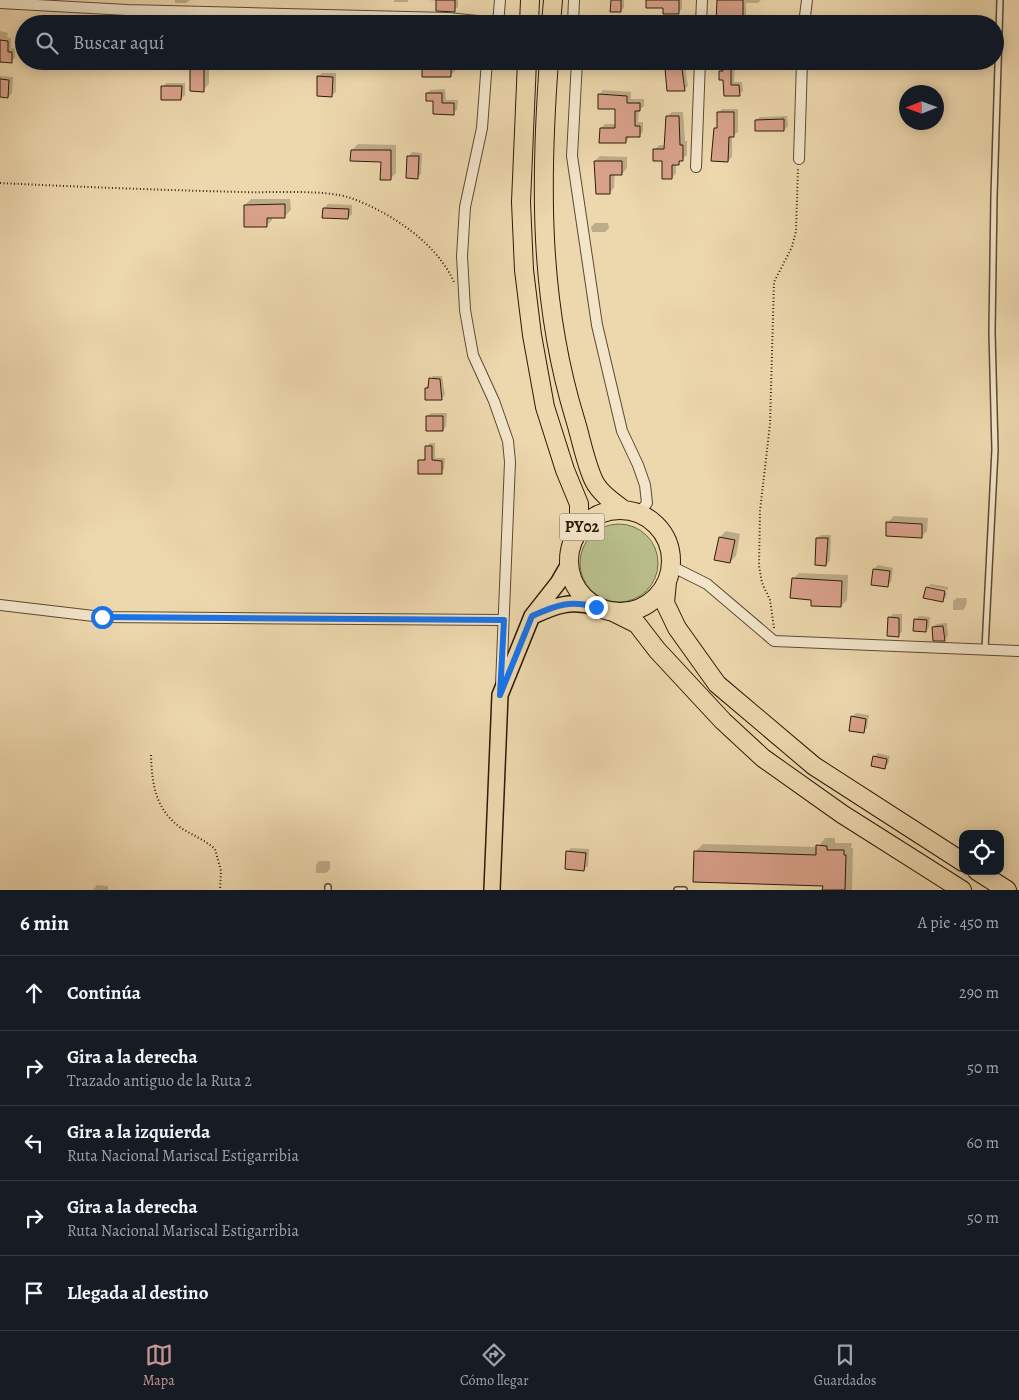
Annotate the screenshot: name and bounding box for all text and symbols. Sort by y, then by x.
search box [15,15,1004,70]
icon: search [33,29,61,57]
text: Buscar aquí [73,30,164,56]
north arrow [899,85,944,130]
road number: PY02 [560,514,604,540]
route end [585,596,608,619]
route start [91,606,114,629]
map controls [959,830,1004,875]
button: locate [959,830,1004,875]
text: 6 min [20,909,69,937]
text: A pie · 450 m [918,912,999,934]
icon: ahead [20,979,48,1007]
text: Continúa [67,980,141,1006]
text: 290 m [959,982,999,1004]
text: Gira a la derecha [67,1044,198,1070]
icon: right [20,1054,48,1082]
text: 50 m [967,1057,999,1079]
text: Trazado antiguo de la Ruta 2 [67,1070,252,1092]
text: Gira a la izquierda [67,1119,210,1145]
icon: left [20,1129,48,1157]
text: 60 m [967,1132,999,1154]
text: Ruta Nacional Mariscal Estigarribia [67,1145,299,1167]
text: Gira a la derecha [67,1194,198,1220]
icon: right [20,1204,48,1232]
text: 50 m [967,1207,999,1229]
text: Ruta Nacional Mariscal Estigarribia [67,1220,299,1242]
icon: arrive [20,1279,48,1307]
text: Llegada al destino [67,1280,209,1306]
tab: Mapa [143,1341,175,1390]
tab: Cómo llegar [460,1341,529,1390]
tab: Guardados [814,1341,876,1390]

